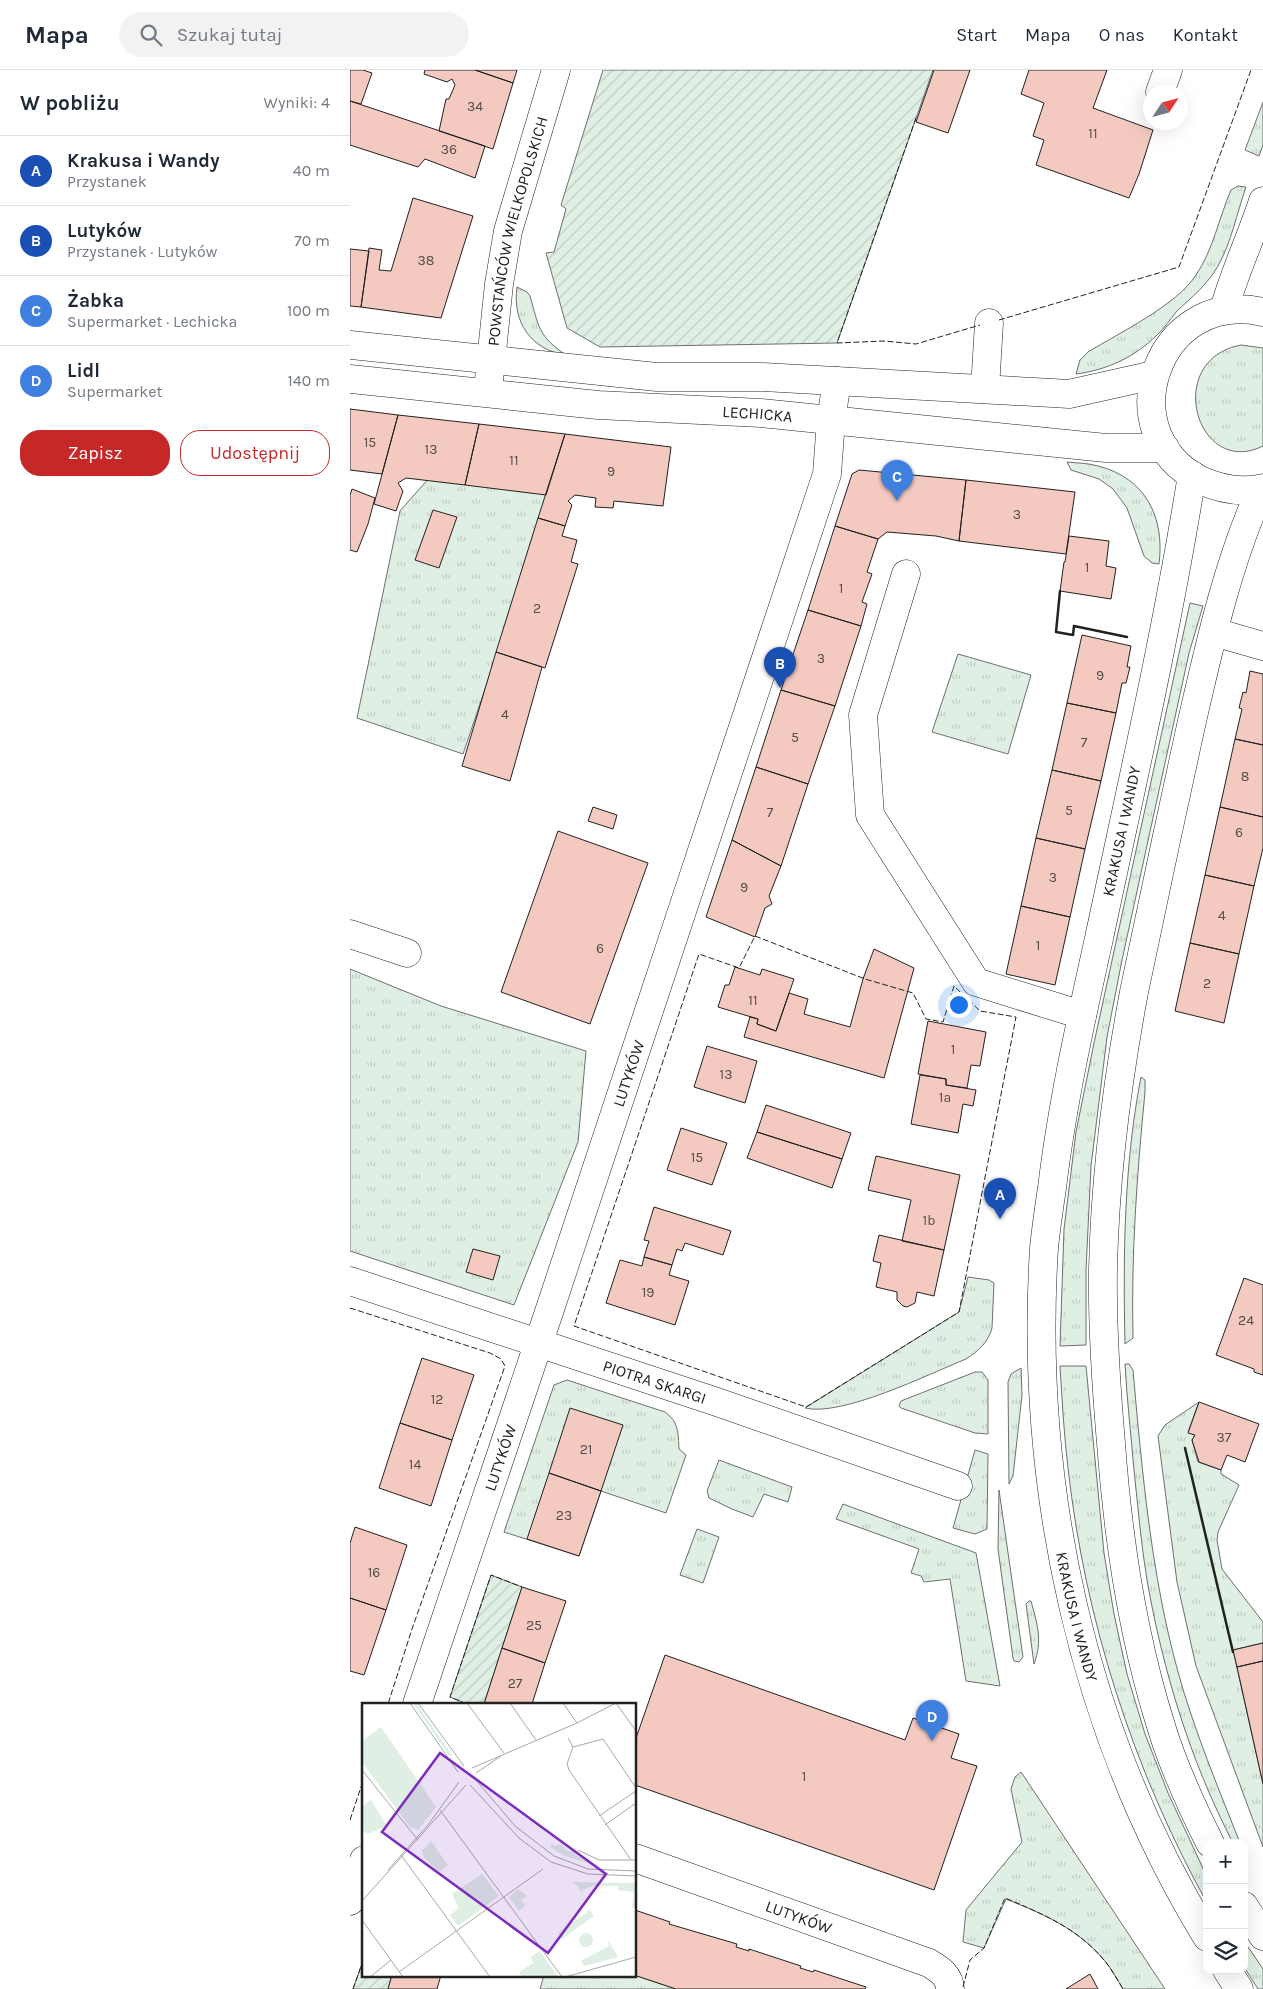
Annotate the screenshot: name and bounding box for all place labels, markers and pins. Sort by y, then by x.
pin: C [881,460,913,501]
pin: B [764,647,796,688]
pin: A [984,1178,1016,1219]
pin: D [916,1700,948,1741]

